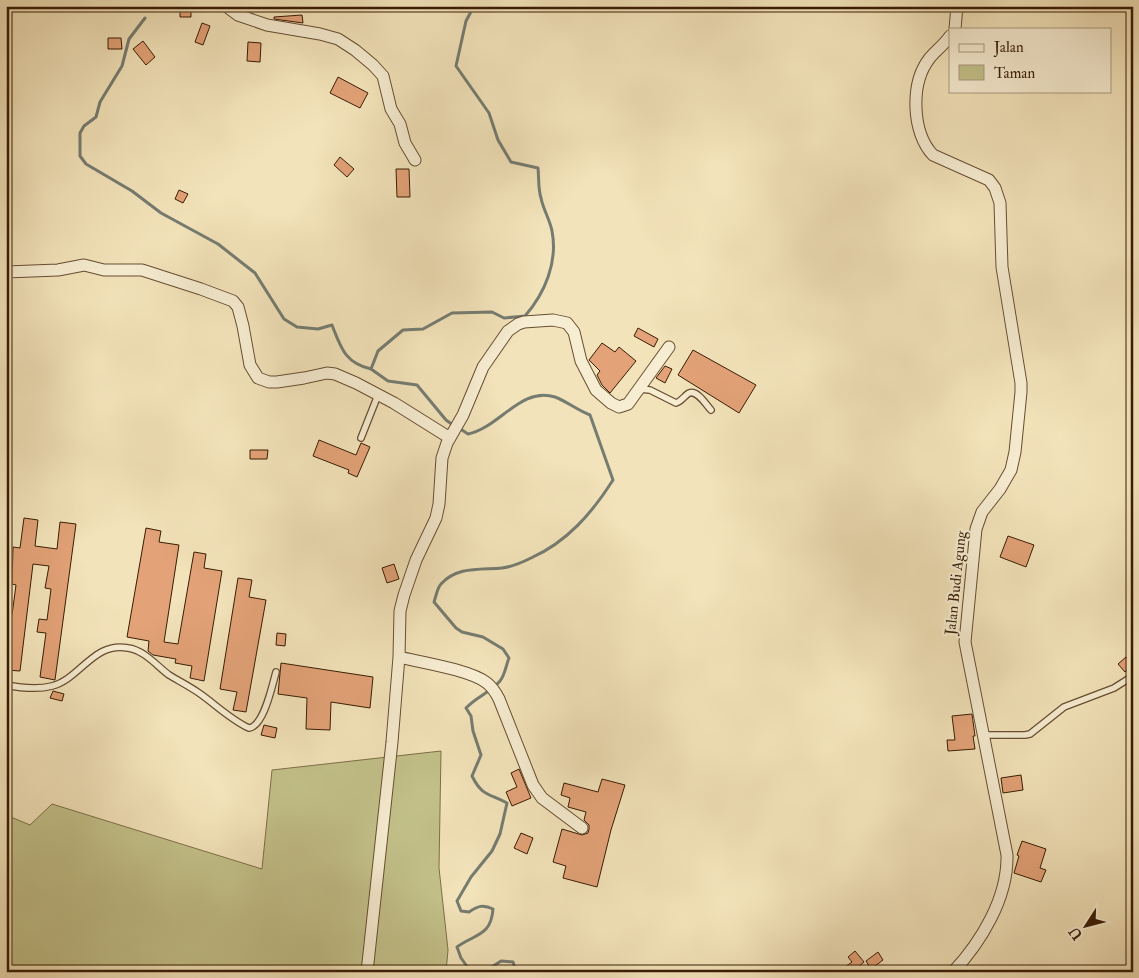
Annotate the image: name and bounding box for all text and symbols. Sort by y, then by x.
legend [949,28,1112,92]
text: Jalan [993,38,1024,58]
text: Taman [994,64,1035,83]
street label: Jalan Budi Agung [941,529,972,637]
north arrow [1062,900,1112,950]
text: U [1065,923,1086,943]

